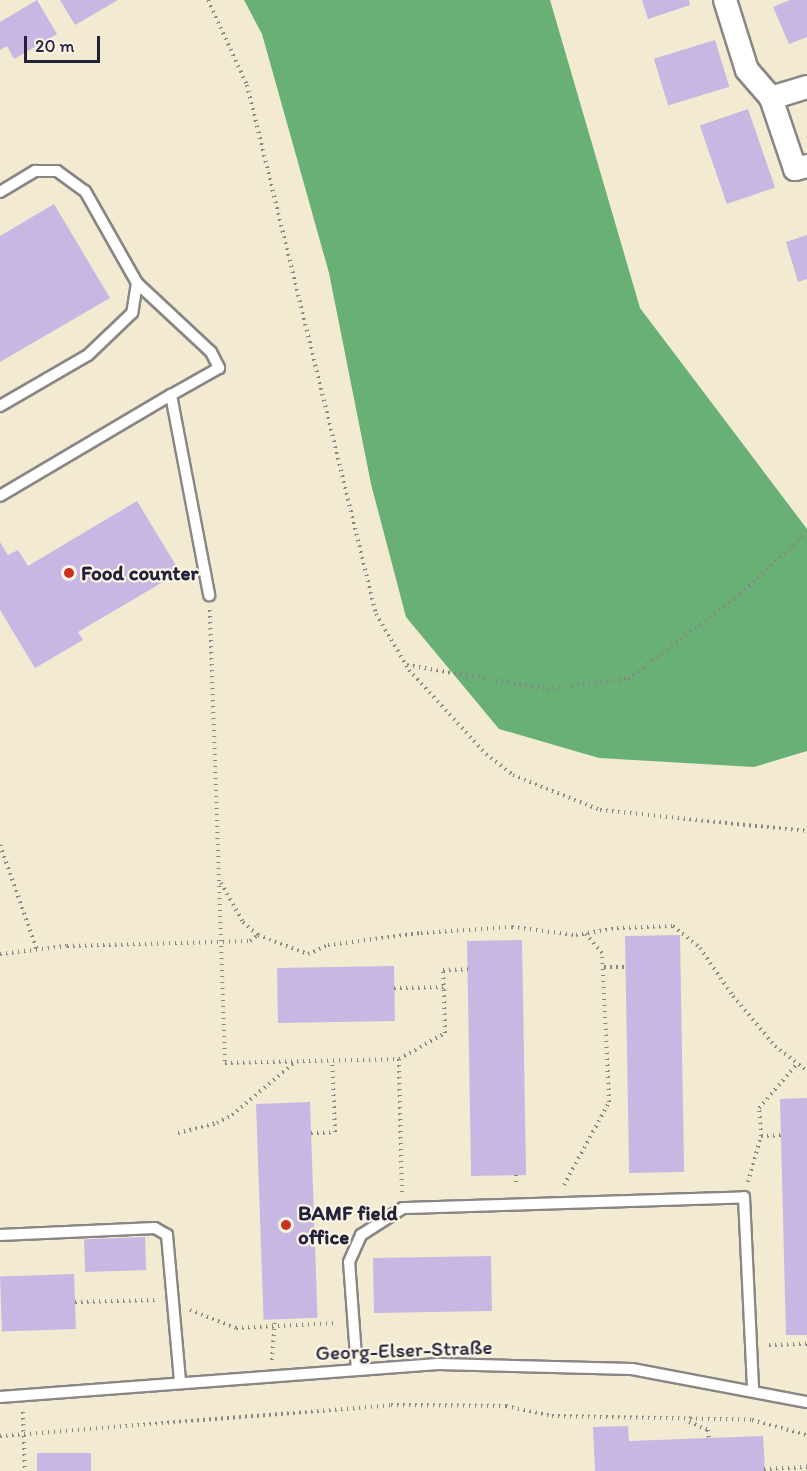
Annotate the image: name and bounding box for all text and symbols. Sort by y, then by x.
scale bar [27,24,104,62]
text: 20 m [35,35,75,57]
place label: Food counter [81,560,198,586]
marker: Food counter [62,566,76,580]
place label: BAMF field office [298,1200,398,1250]
marker: BAMF field office [279,1218,293,1232]
street label: Georg-Elser-Straße [315,1334,493,1366]

